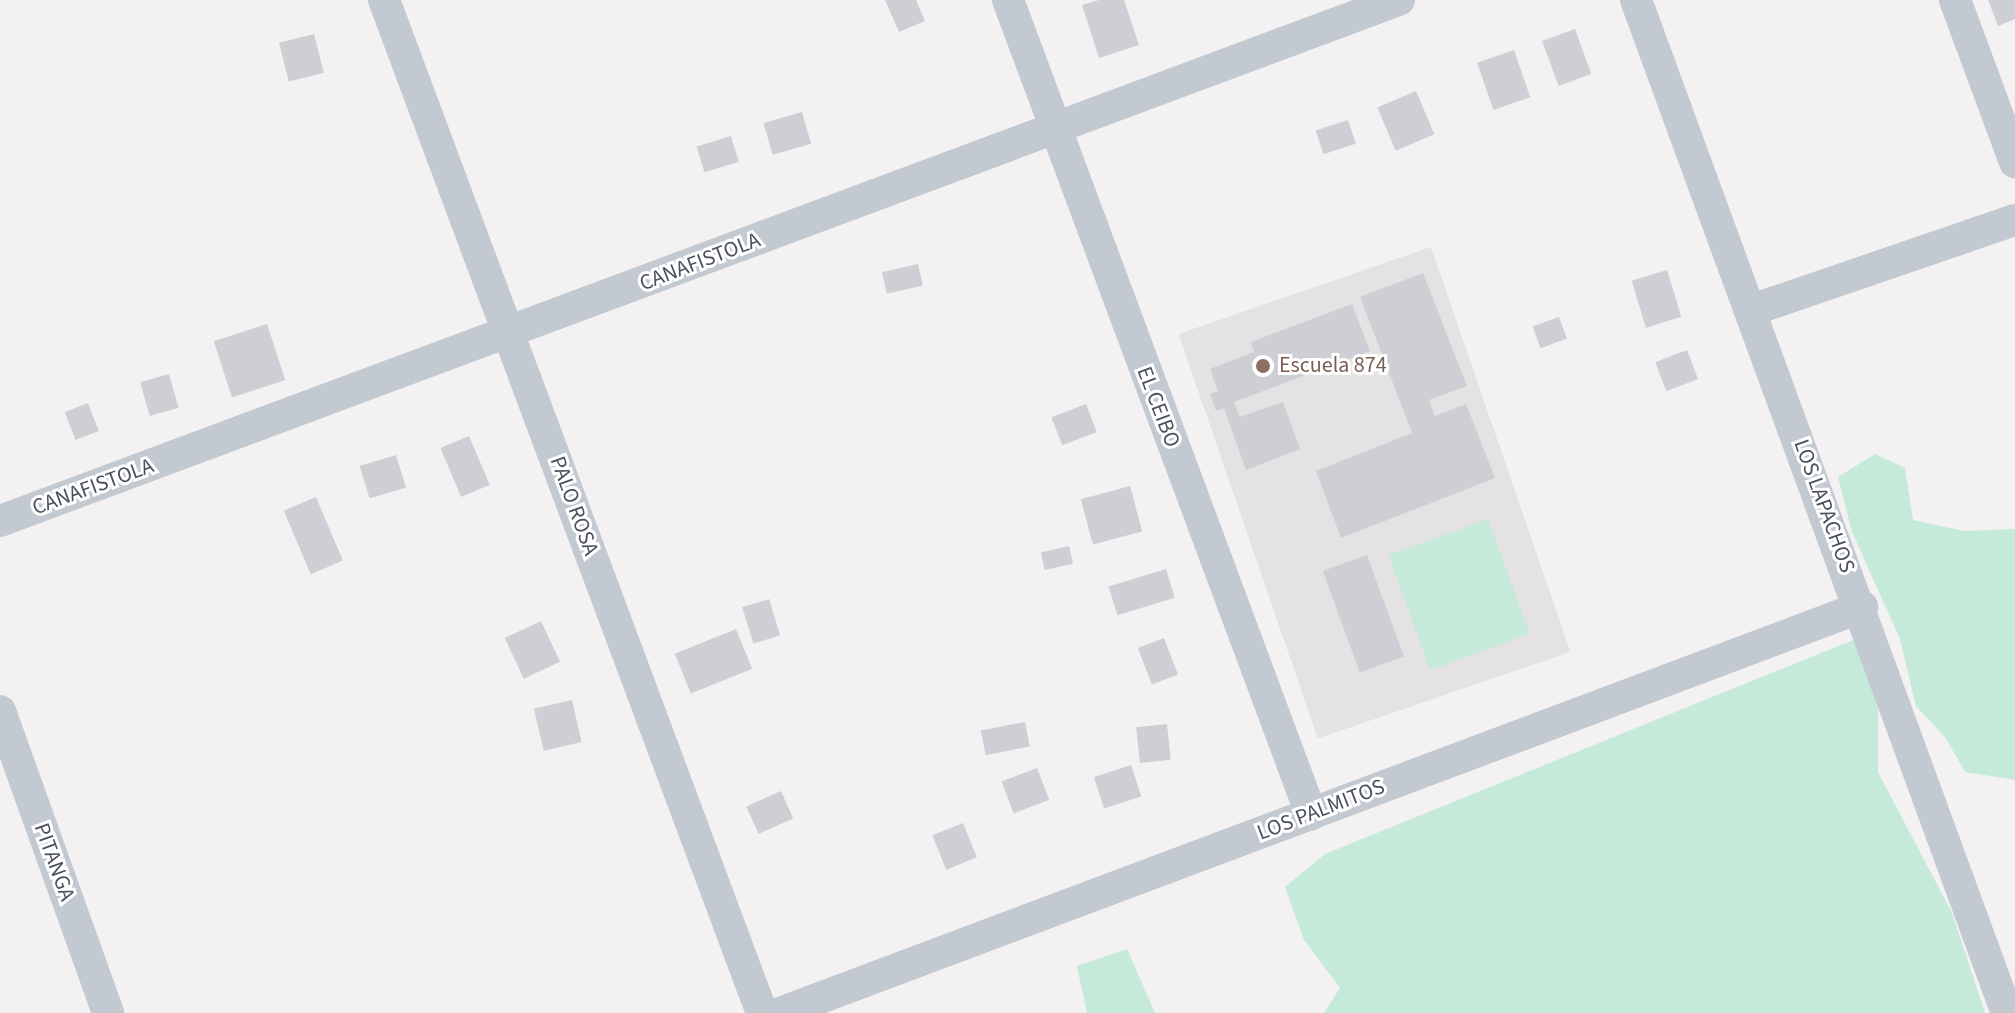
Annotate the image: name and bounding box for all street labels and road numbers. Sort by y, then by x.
street label: CANAFISTOLA [636,227,764,297]
street label: EL CEIBO [1131,363,1185,451]
street label: LOS LAPACHOS [1788,436,1860,576]
street label: CANAFISTOLA [29,453,157,521]
street label: PALO ROSA [544,453,604,559]
street label: LOS PALMITOS [1254,774,1388,846]
street label: PITANGA [28,820,80,904]

